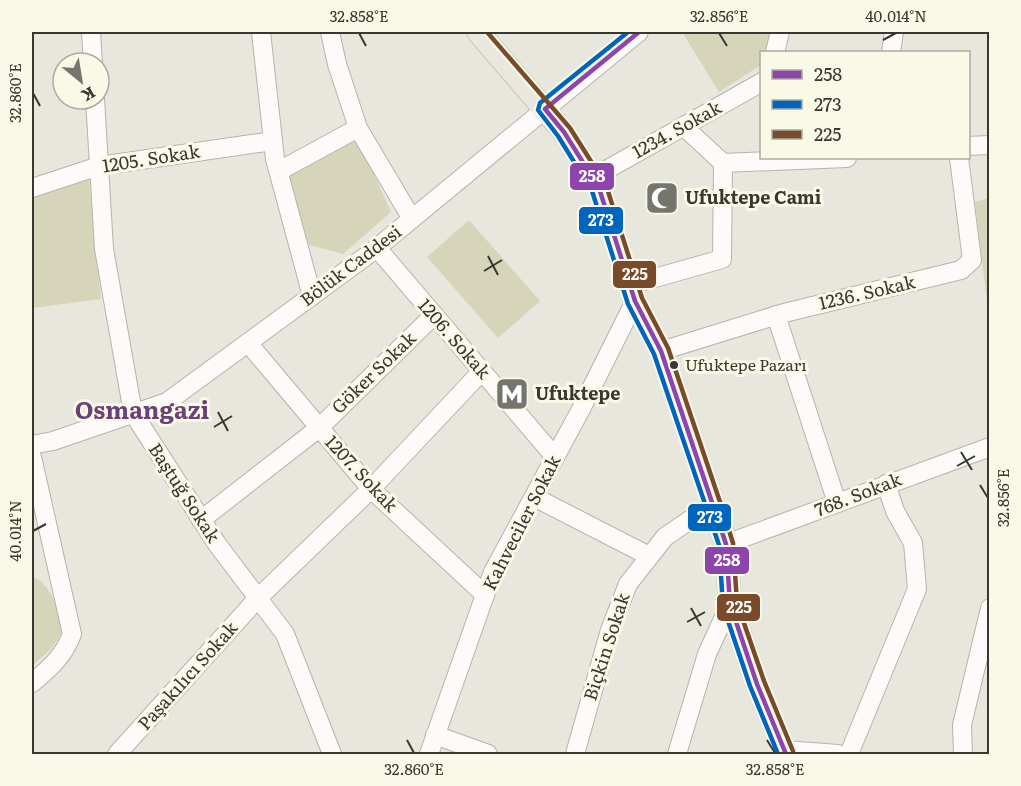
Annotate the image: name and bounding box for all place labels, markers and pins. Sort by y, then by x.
mosque icon: Ufuktepe Cami [644,180,680,216]
place label: Ufuktepe Cami [685,183,822,210]
place label: Ufuktepe Pazarı [685,352,807,376]
marker: Ufuktepe Pazarı [668,359,680,371]
metro station icon: Ufuktepe [494,376,530,412]
place label: Ufuktepe [535,379,620,406]

